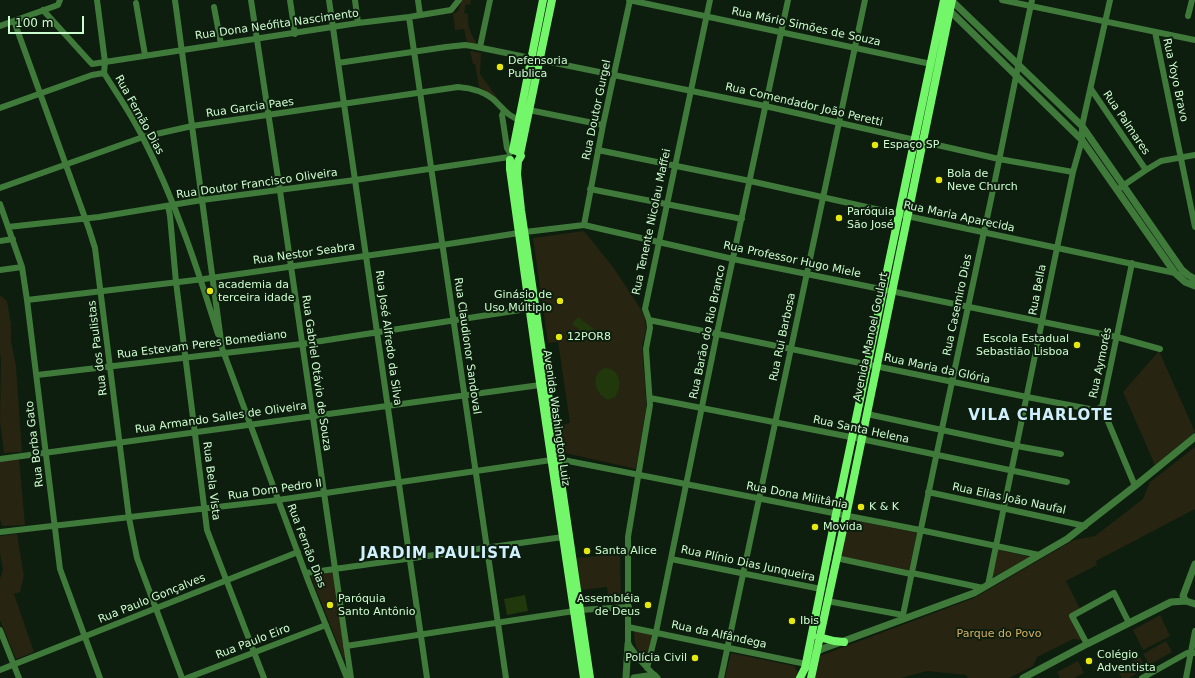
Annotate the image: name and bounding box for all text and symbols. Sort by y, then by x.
street label: Rua Mário Simões de Souza [730,5,882,49]
street label: Rua Dona Neófita Nascimento [194,7,360,43]
scale bar [10,8,86,34]
text: 100 m [15,16,53,30]
street label: Rua Yoyo Bravo [1160,37,1190,123]
place label: Defensoria Publica [508,54,568,80]
street label: Rua Doutor Gurgel [580,59,614,161]
marker: Defensoria Publica [495,62,505,72]
street label: Rua Fernão Dias [112,73,166,157]
street label: Rua Comendador João Peretti [724,80,884,130]
street label: Rua Palmares [1100,88,1152,158]
street label: Rua Garcia Paes [205,95,295,121]
place label: Espaço SP [883,138,939,152]
marker: Espaço SP [870,140,880,150]
street label: Rua Tenente Nicolau Maffei [630,148,674,296]
street label: Rua Doutor Francisco Oliveira [175,166,339,202]
place label: Bola de Neve Church [947,167,1018,193]
marker: Bola de Neve Church [934,175,944,185]
street label: Rua Maria Aparecida [902,199,1016,235]
place label: Paróquia São José [847,205,895,231]
marker: Paróquia São José [834,213,844,223]
street label: Rua Professor Hugo Miele [722,239,862,281]
street label: Rua Nestor Seabra [252,240,356,268]
street label: Rua Casemiro Dias [941,253,975,357]
street label: Rua Bella [1027,263,1049,317]
street label: Rua Barão do Rio Branco [687,264,729,400]
street label: Rua José Alfredo da Silva [372,269,404,407]
street label: Avenida Manoel Goulart [851,271,891,403]
street label: Rua Claudionor Sandoval [451,277,483,415]
place label: academia da terceira idade [218,278,295,304]
marker: academia da terceira idade [205,286,215,296]
place label: Ginásio de Uso Múltiplo [484,288,552,314]
street label: Rua Rui Barbosa [767,292,799,382]
street label: Rua Gabriel Otávio de Souza [299,294,333,452]
marker: Ginásio de Uso Múltiplo [555,296,565,306]
street label: Rua dos Paulistas [86,300,110,396]
street label: Rua Aymorés [1087,326,1115,400]
street label: Rua Estevam Peres Bomediano [116,328,288,362]
place label: 12POR8 [567,330,611,344]
marker: 12POR8 [554,332,564,342]
place label: Escola Estadual Sebastião Lisboa [976,332,1069,358]
marker: Escola Estadual Sebastião Lisboa [1072,340,1082,350]
street label: Avenida Washington Luiz [540,349,572,487]
street label: Rua Maria da Glória [883,351,991,387]
street label: Rua Armando Salles de Oliveira [134,399,308,437]
street label: Rua Borba Gato [23,400,47,488]
district label: VILA CHARLOTE [968,407,1114,425]
street label: Rua Santa Helena [812,413,910,447]
street label: Rua Bela Vista [200,441,222,521]
street label: Rua Dom Pedro II [227,477,323,503]
street label: Rua Dona Militânia [745,480,849,512]
street label: Rua Elias João Naufal [951,480,1067,518]
place label: K & K [869,500,899,514]
street label: Rua Fernão Dias [284,502,328,590]
marker: K & K [856,502,866,512]
place label: Movida [823,520,863,534]
marker: Movida [810,522,820,532]
street label: Rua Plínio Dias Junqueira [680,543,816,585]
place label: Santa Alice [595,544,657,558]
district label: JARDIM PAULISTA [360,545,522,563]
marker: Santa Alice [582,546,592,556]
street label: Rua Paulo Gonçalves [96,571,208,627]
place label: Paróquia Santo Antônio [338,592,416,618]
place label: Assembléia de Deus [577,592,640,618]
marker: Paróquia Santo Antônio [325,600,335,610]
marker: Assembléia de Deus [643,600,653,610]
place label: Ibis [800,614,819,628]
marker: Ibis [787,616,797,626]
street label: Rua da Alfândega [670,618,768,652]
street label: Rua Paulo Eiro [214,622,292,662]
park label: Parque do Povo [957,627,1041,641]
place label: Colégio Adventista [1097,648,1156,674]
place label: Polícia Civil [625,651,687,665]
marker: Polícia Civil [690,653,700,663]
marker: Colégio Adventista [1084,656,1094,666]

